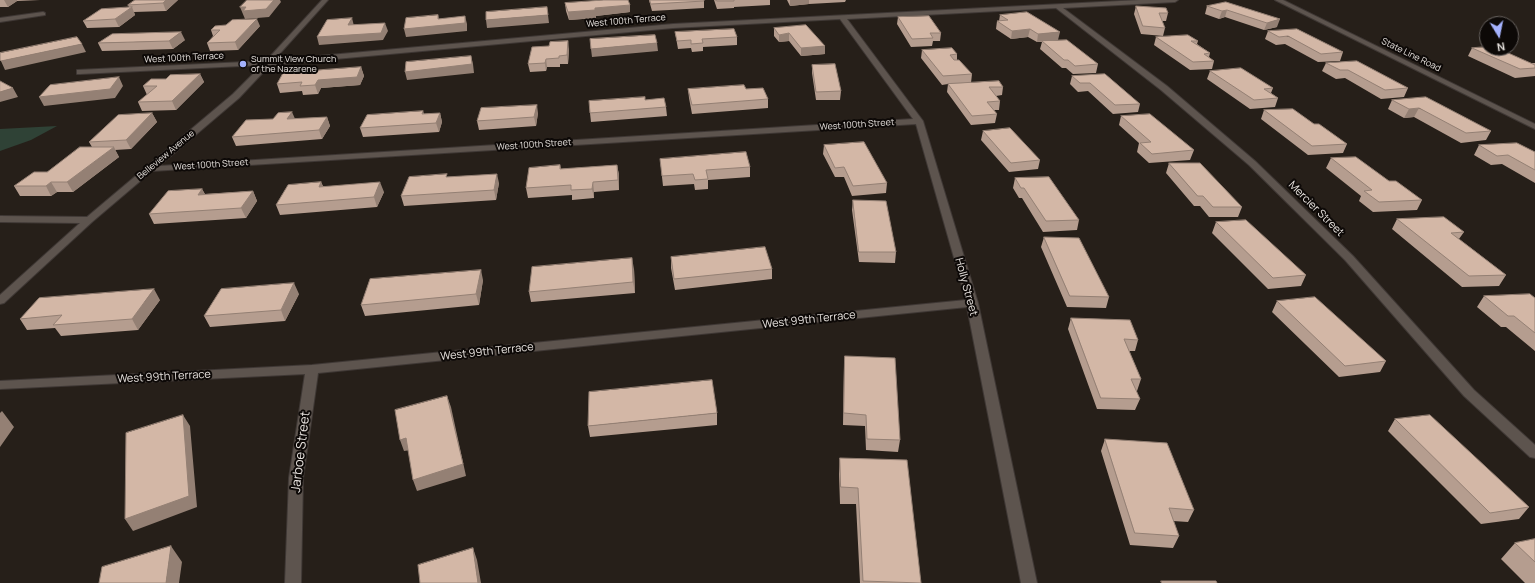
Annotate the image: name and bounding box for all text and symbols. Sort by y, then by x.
street label: West 100th Terrace [586,12,666,30]
north arrow [1479,16,1519,56]
street label: State Line Road [1379,36,1443,74]
text: N [1496,39,1506,55]
street label: West 100th Terrace [144,51,224,65]
place label: Summit View Church of the Nazarene [251,54,336,75]
marker: Summit View Church of the Nazarene [238,59,248,69]
street label: West 100th Street [819,117,895,133]
street label: Belleview Avenue [135,128,197,182]
street label: West 100th Street [496,137,572,153]
street label: West 100th Street [173,157,249,173]
street label: Mercier Street [1286,179,1346,239]
street label: Holly Street [952,257,980,317]
street label: West 99th Terrace [762,309,856,331]
street label: West 99th Terrace [440,341,534,363]
street label: West 99th Terrace [117,368,211,386]
street label: Jarboe Street [288,411,314,493]

